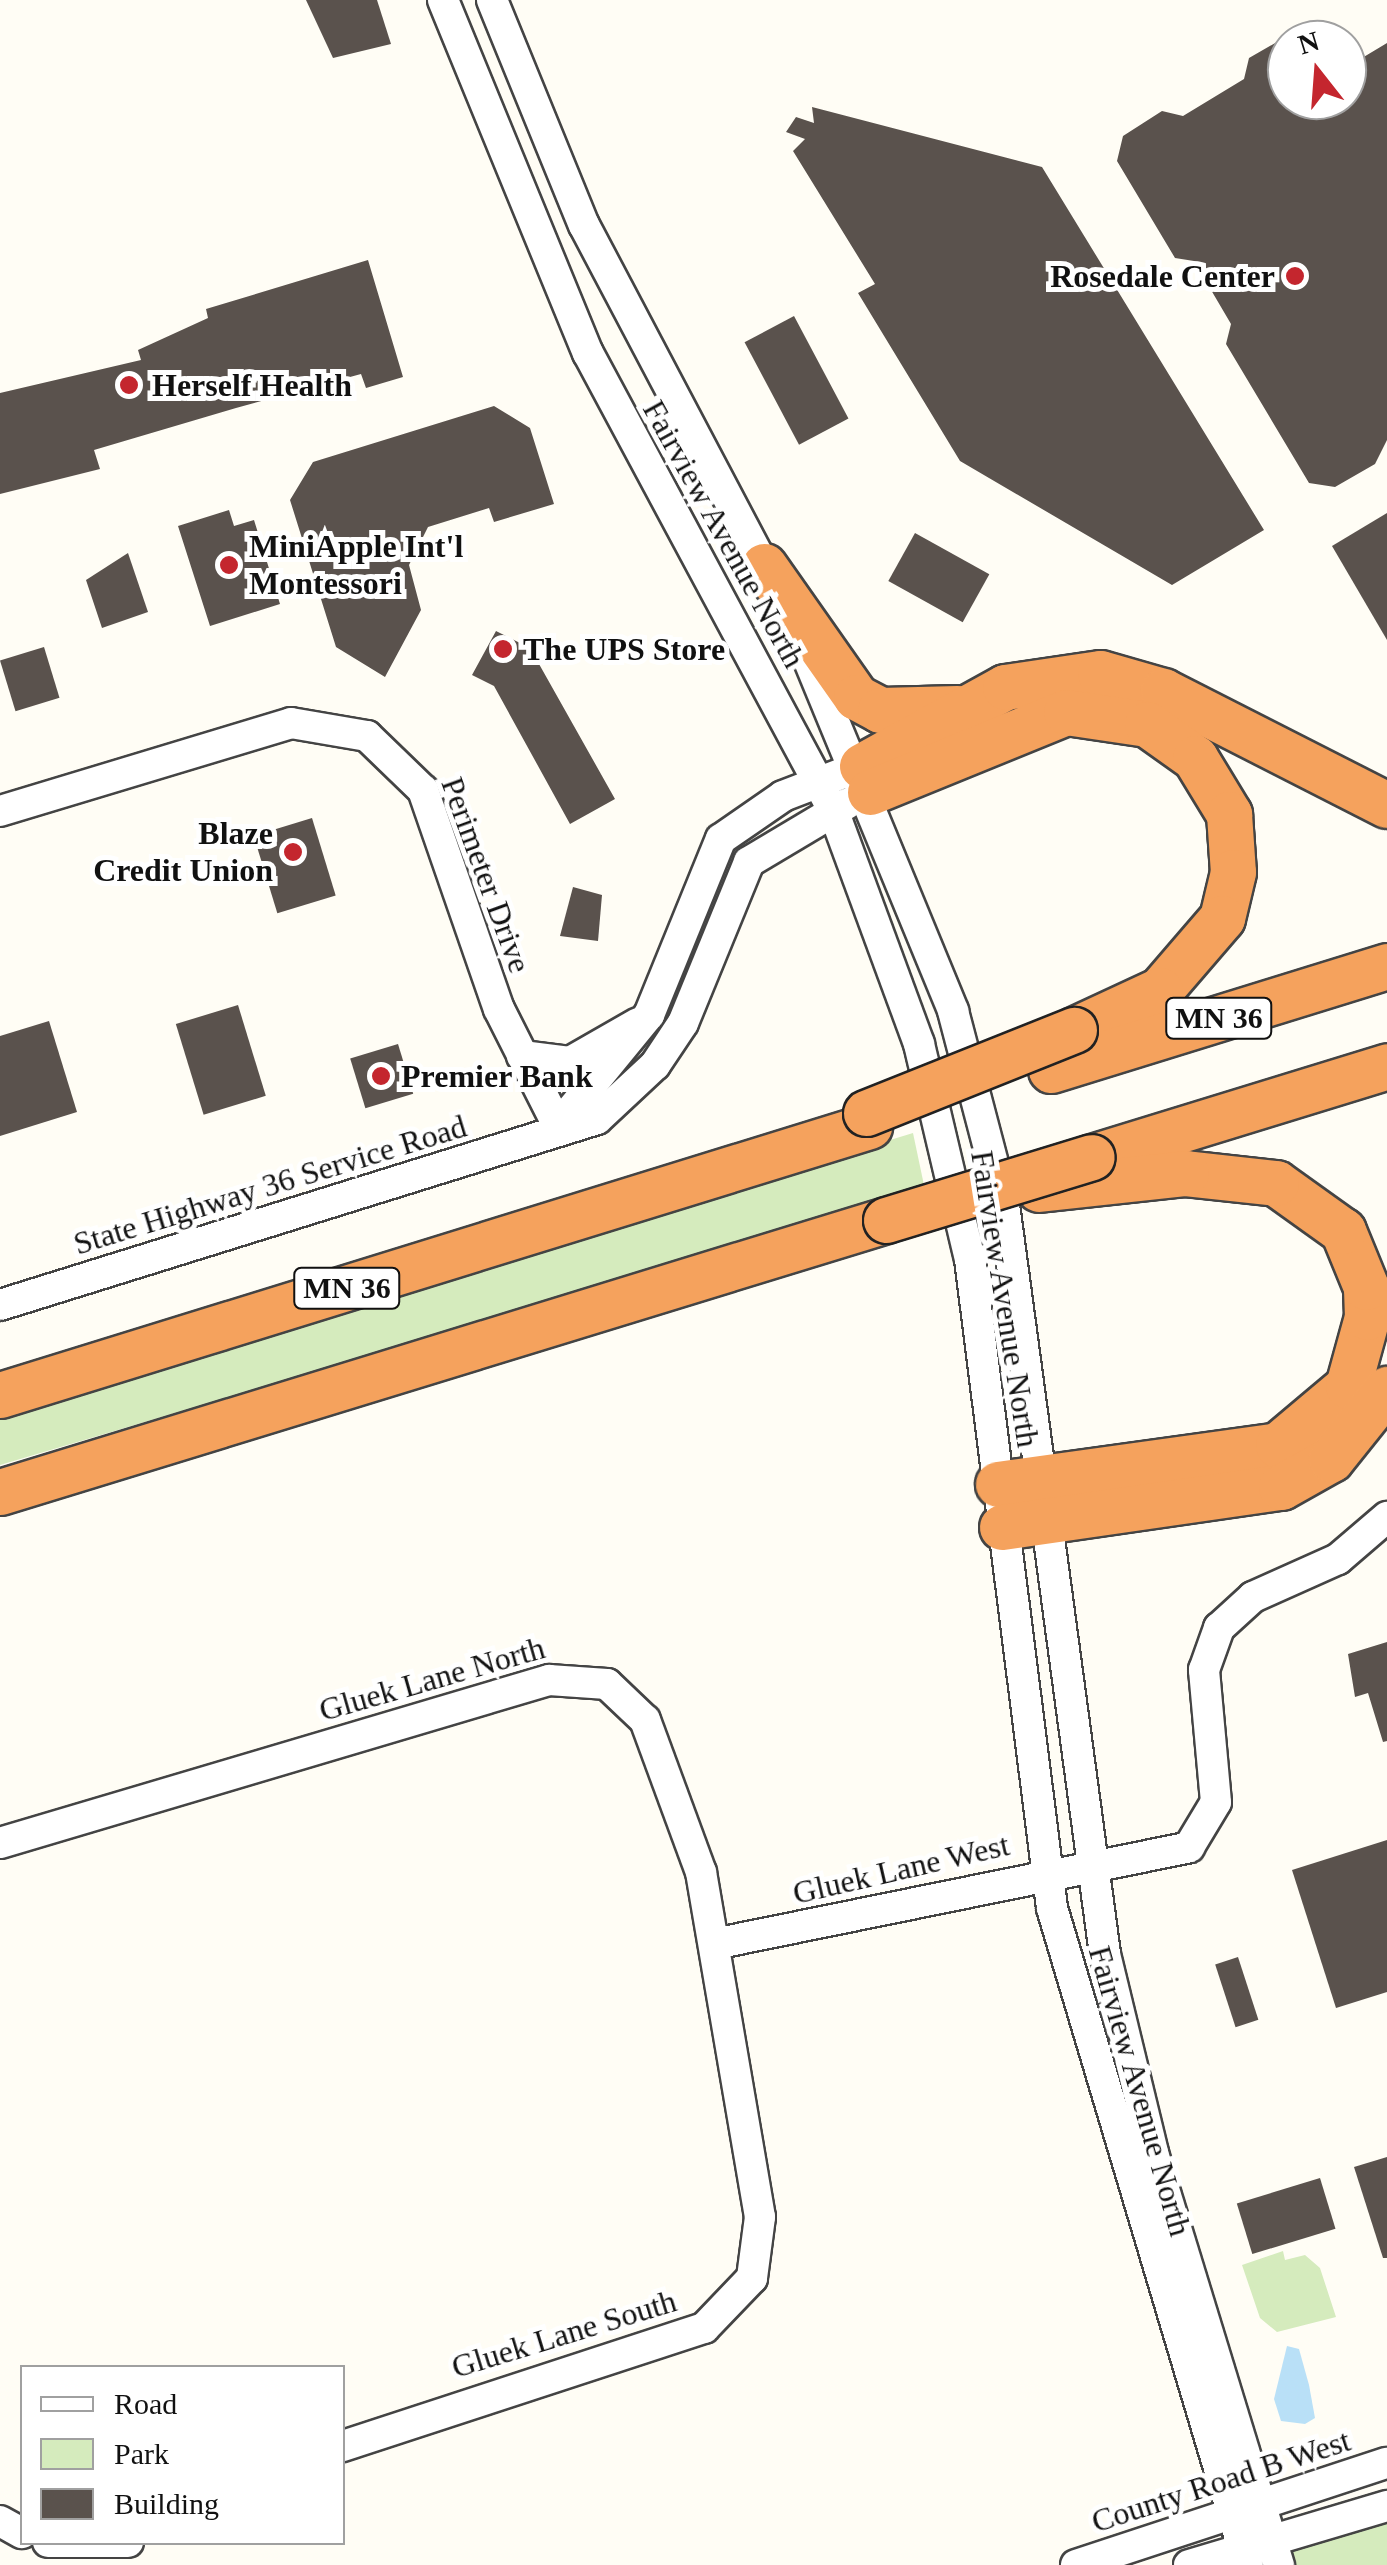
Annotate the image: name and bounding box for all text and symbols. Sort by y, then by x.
north arrow [1267,20,1367,120]
text: N [1294,25,1323,61]
place label: Rosedale Center [1050,257,1275,295]
marker: Rosedale Center [1284,265,1306,287]
place label: Herself Health [152,366,352,404]
marker: Herself Health [116,372,142,398]
street label: Fairview Avenue North [634,393,814,675]
place label: MiniApple Int'l Montessori [249,528,463,603]
marker: MiniApple Int'l Montessori [218,554,240,576]
place label: The UPS Store [523,630,725,668]
marker: The UPS Store [492,638,514,660]
street label: Perimeter Drive [433,772,539,978]
place label: Blaze Credit Union [93,815,273,890]
marker: Blaze Credit Union [282,841,304,863]
road number: MN 36 [1164,993,1274,1043]
place label: Premier Bank [401,1057,593,1095]
marker: Premier Bank [370,1065,392,1087]
street label: State Highway 36 Service Road [69,1107,471,1263]
street label: Fairview Avenue North [962,1147,1048,1451]
road number: MN 36 [292,1263,402,1313]
street label: Gluek Lane North [315,1628,549,1730]
street label: Gluek Lane West [789,1825,1013,1913]
street label: Fairview Avenue North [1080,1941,1200,2241]
street label: Gluek Lane South [447,2282,681,2386]
legend [20,2365,345,2545]
text: Road [114,2387,177,2420]
street label: County Road B West [1087,2421,1355,2541]
text: Park [114,2437,169,2470]
text: Building [114,2487,219,2520]

